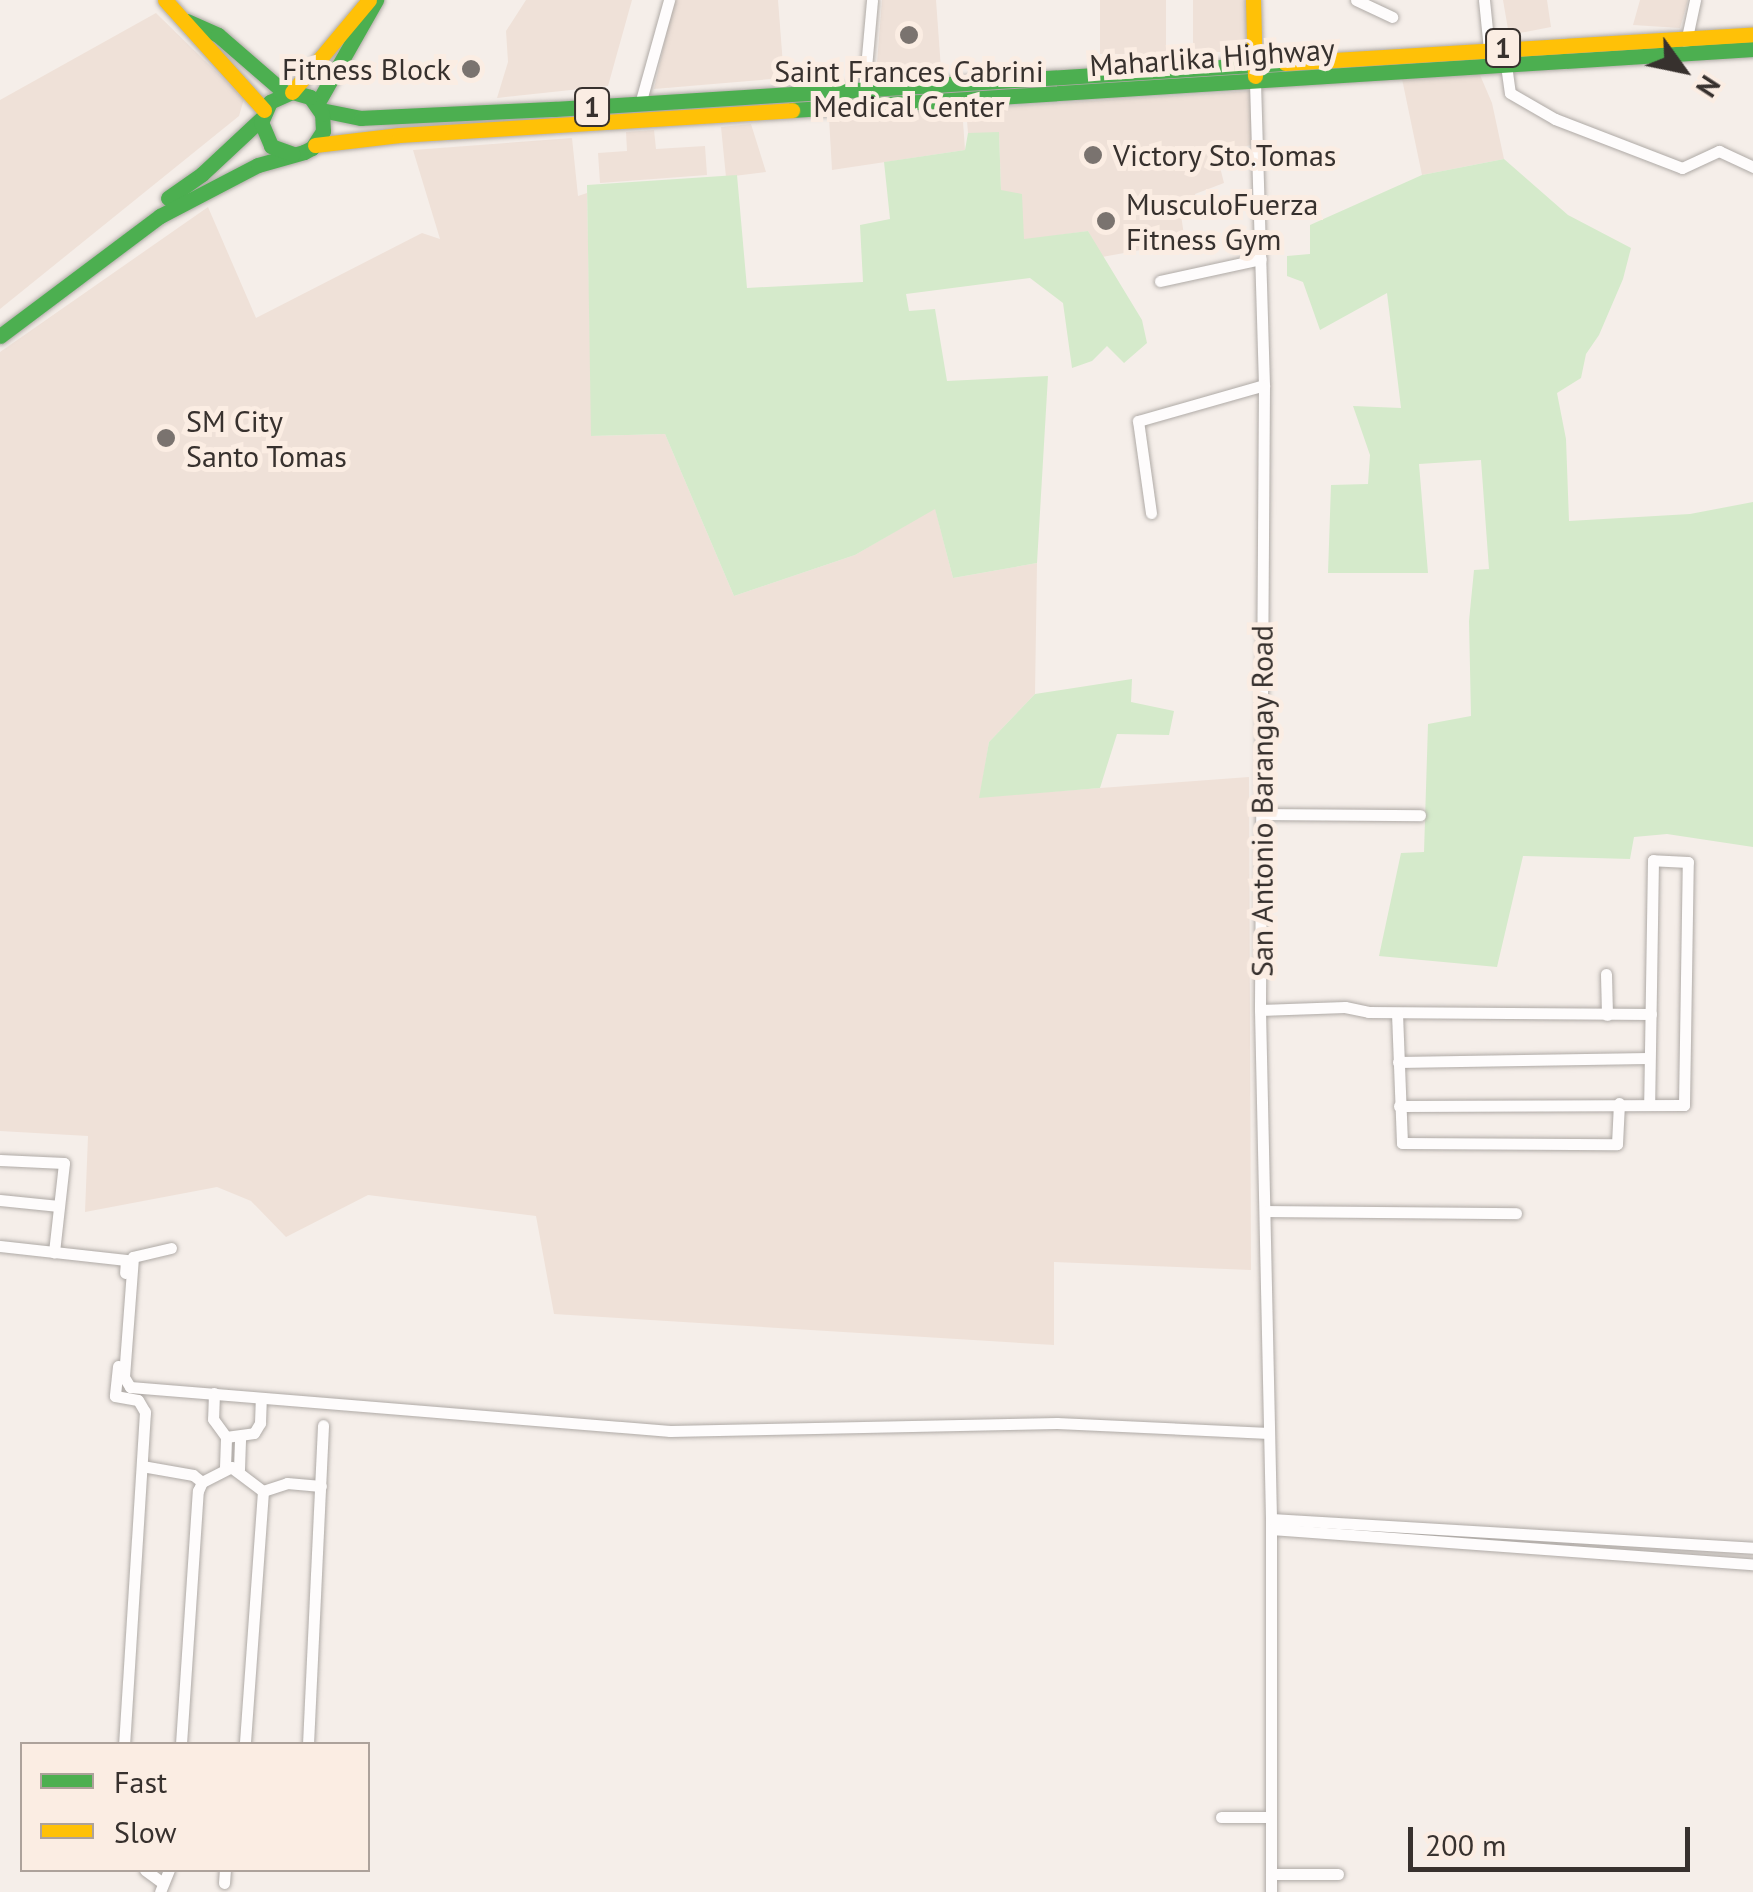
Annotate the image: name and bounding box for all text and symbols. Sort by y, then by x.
north arrow [1633,20,1733,120]
marker: Saint Frances Cabrini Medical Center [896,22,922,48]
road number: 1 [1483,25,1523,71]
street label: Maharlika Highway [1088,30,1336,84]
place label: Fitness Block [282,51,451,87]
place label: Saint Frances Cabrini Medical Center [774,53,1044,124]
marker: Fitness Block [460,58,482,80]
text: N [1688,69,1729,104]
road number: 1 [572,84,612,130]
place label: Victory Sto.Tomas [1113,137,1337,173]
marker: Victory Sto.Tomas [1082,144,1104,166]
place label: MusculoFuerza Fitness Gym [1126,186,1318,256]
marker: MusculoFuerza Fitness Gym [1095,210,1117,232]
place label: SM City Santo Tomas [186,403,348,474]
marker: SM City Santo Tomas [155,427,177,449]
street label: San Antonio Barangay Road [1244,624,1280,978]
legend [20,1742,370,1872]
text: Fast [114,1762,167,1801]
scale bar [1413,1807,1696,1869]
text: Slow [114,1812,177,1851]
text: 200 m [1425,1825,1506,1864]

